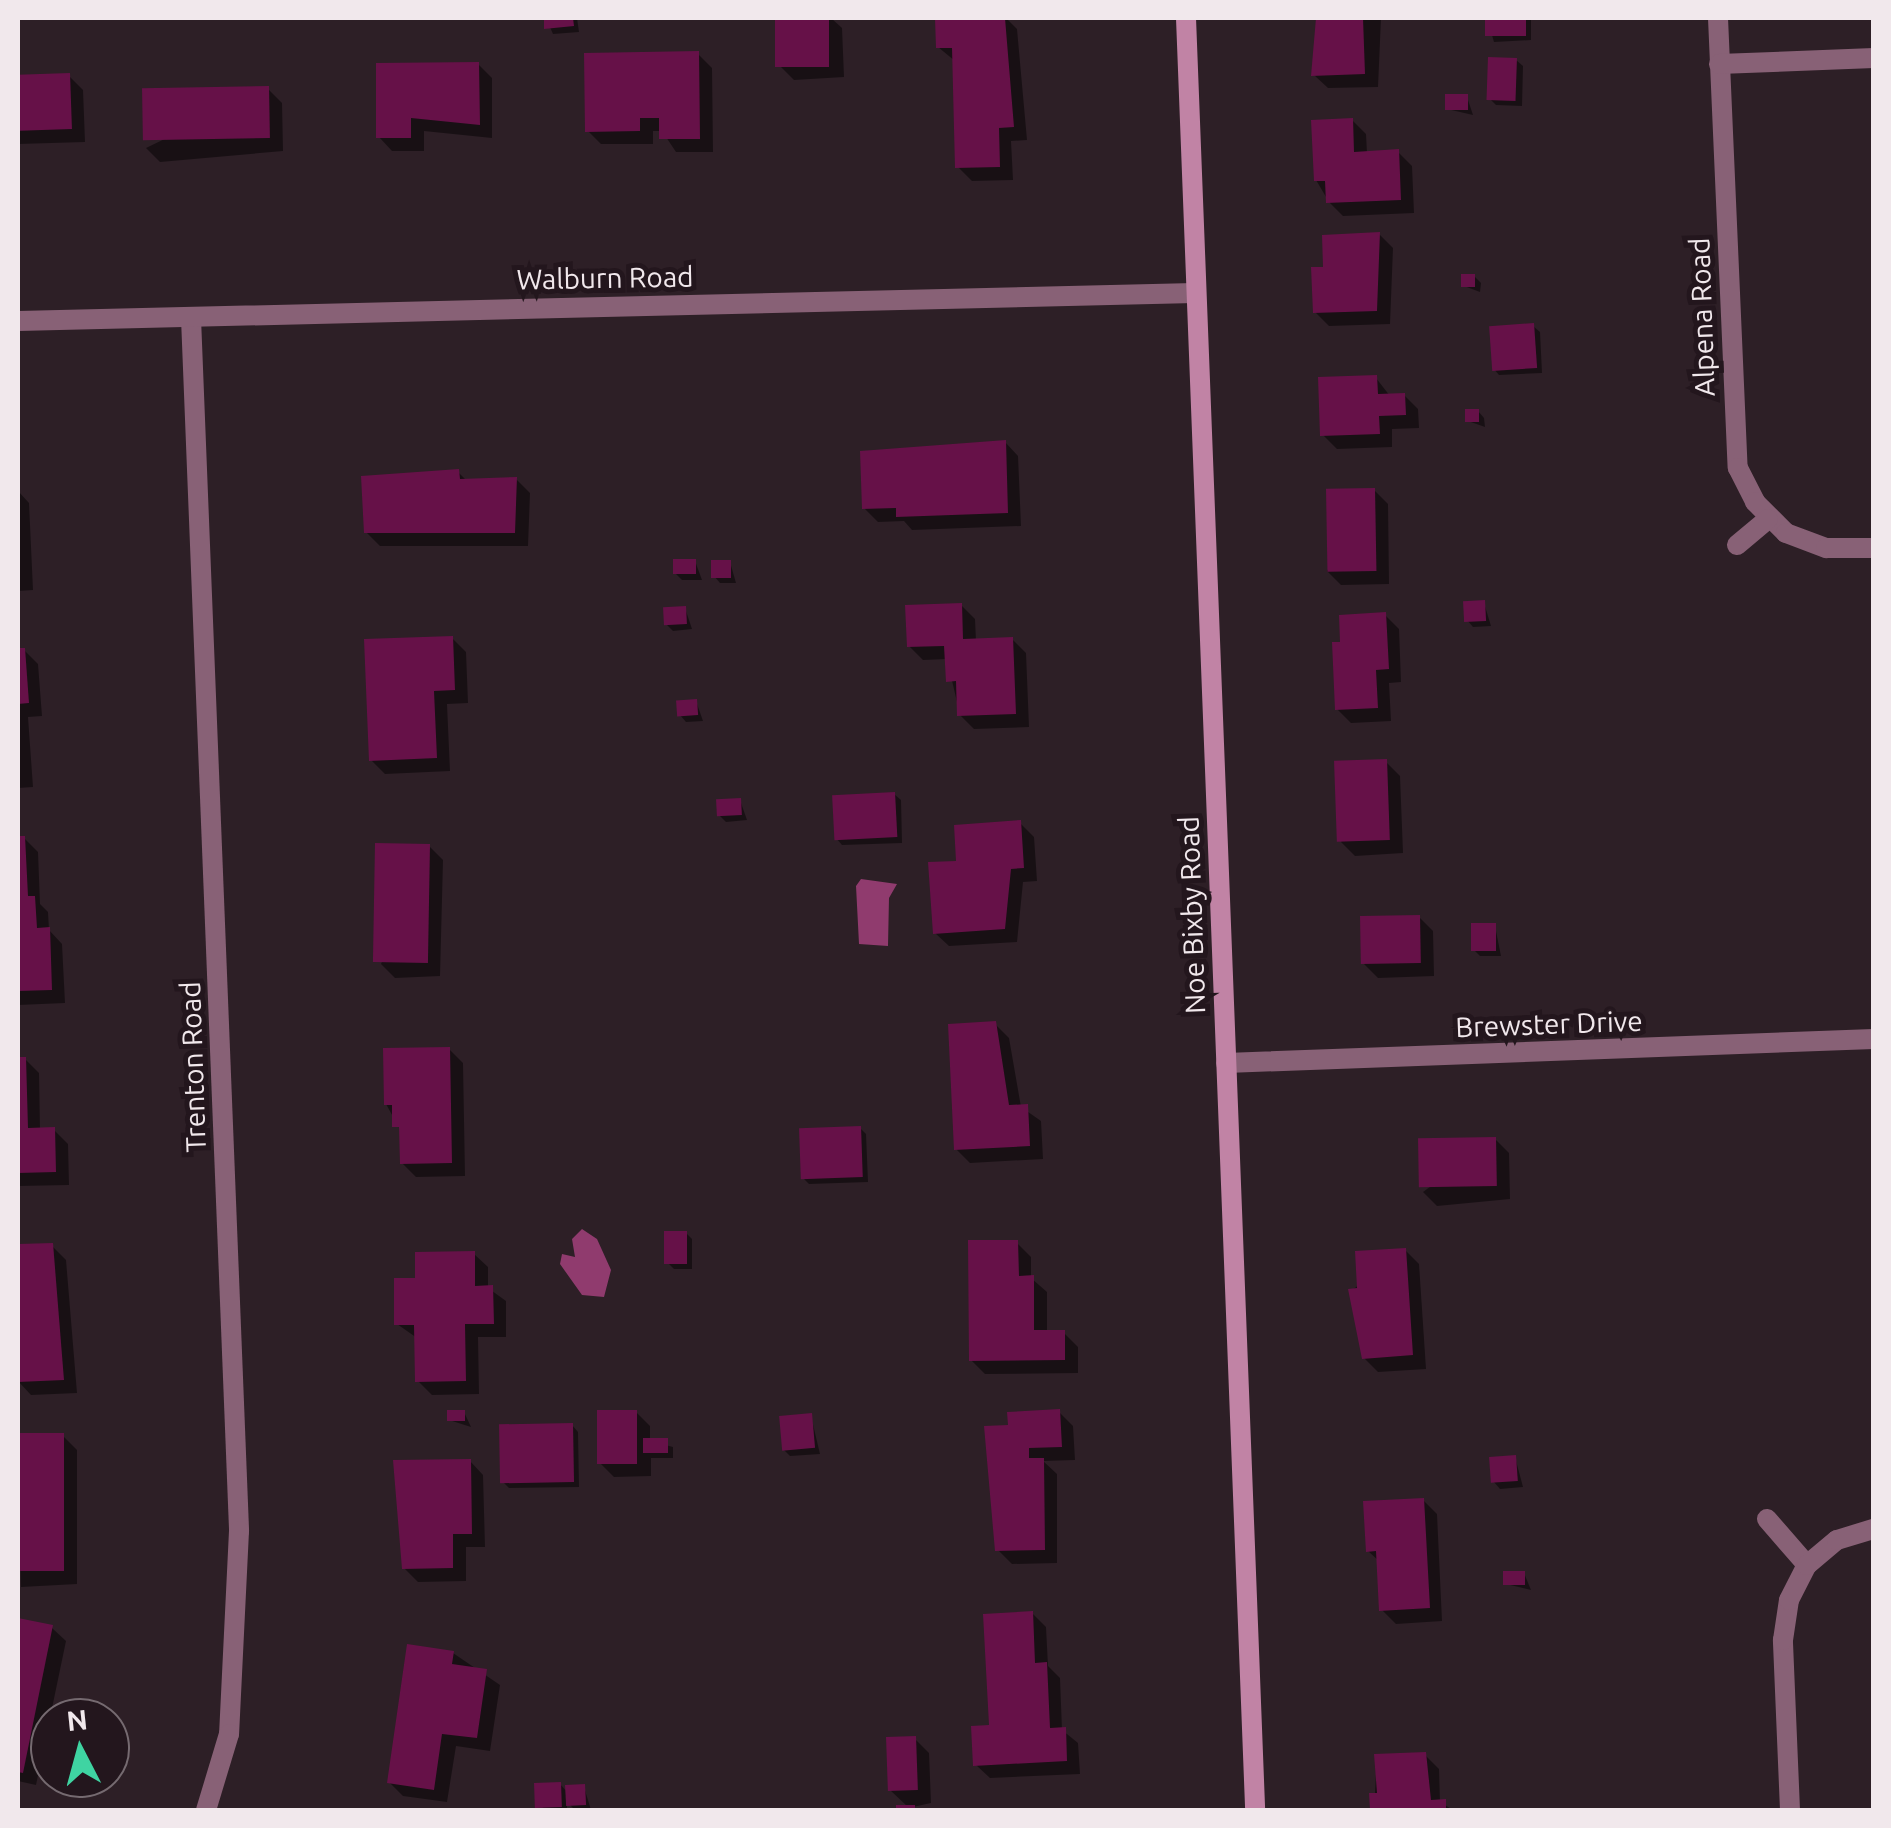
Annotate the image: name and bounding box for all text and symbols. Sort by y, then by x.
street label: Alpena Road [1682,237,1722,397]
street label: Walburn Road [516,260,694,296]
street label: Noe Bixby Road [1172,816,1212,1014]
street label: Trenton Road [173,981,213,1153]
street label: Brewster Drive [1455,1004,1643,1044]
north arrow [30,1698,130,1798]
text: N [65,1703,89,1736]

